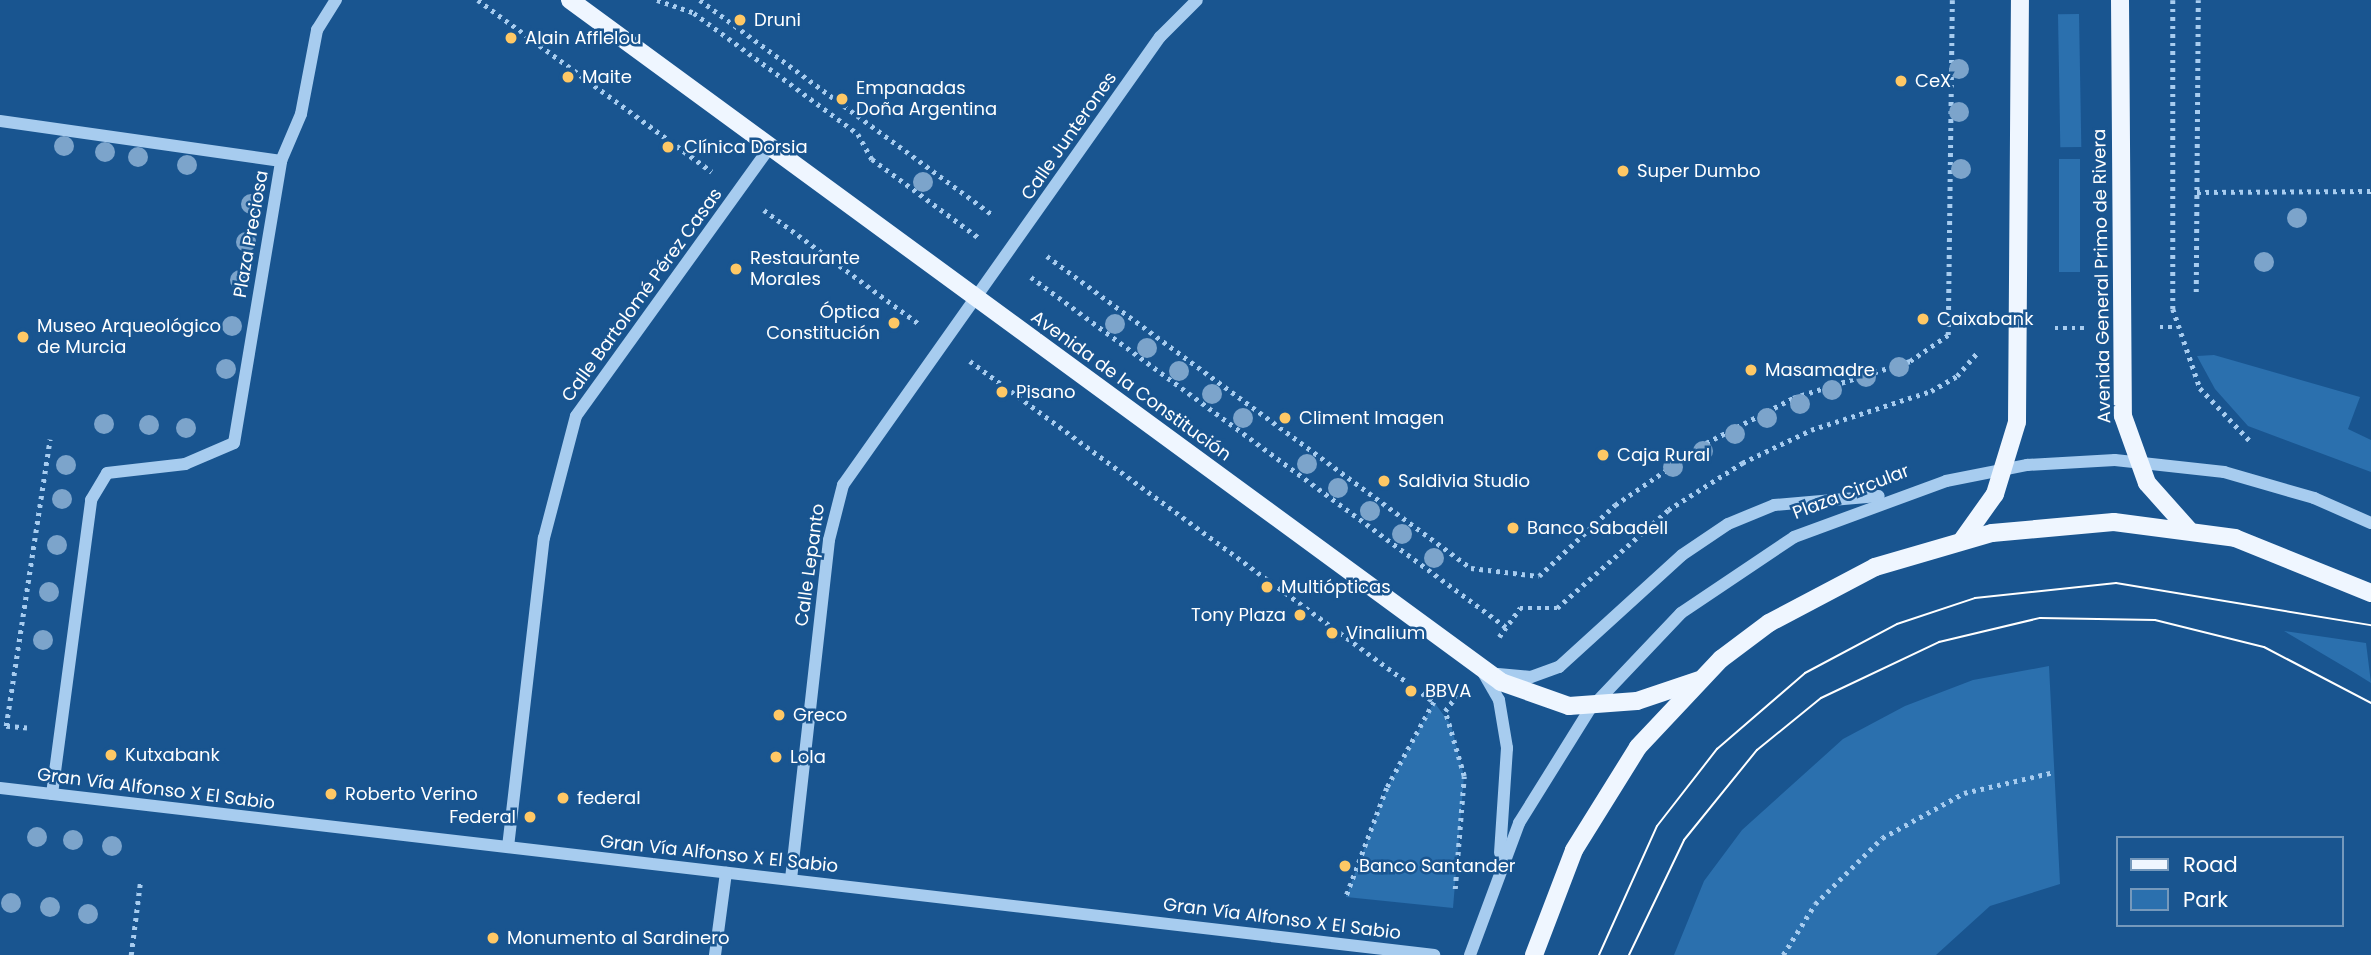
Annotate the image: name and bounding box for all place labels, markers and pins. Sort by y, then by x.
place label: Druni [754,9,801,31]
marker: Druni [732,12,748,28]
place label: Alain Afflelou [525,27,642,49]
marker: Alain Afflelou [503,30,519,46]
place label: Maite [582,66,632,88]
marker: Maite [560,69,576,85]
place label: CeX [1915,70,1951,92]
marker: CeX [1893,73,1909,89]
place label: Empanadas Doña Argentina [856,78,997,120]
marker: Empanadas Doña Argentina [834,91,850,107]
place label: Clínica Dorsia [684,136,808,158]
marker: Clínica Dorsia [658,137,678,157]
place label: Super Dumbo [1637,160,1760,182]
marker: Super Dumbo [1615,163,1631,179]
place label: Restaurante Morales [750,248,860,290]
marker: Restaurante Morales [728,261,744,277]
place label: Óptica Constitución [766,302,880,344]
place label: Caixabank [1937,308,2033,330]
marker: Caixabank [1915,311,1931,327]
marker: Óptica Constitución [886,315,902,331]
place label: Museo Arqueológico de Murcia [37,316,221,358]
marker: Museo Arqueológico de Murcia [15,329,31,345]
place label: Masamadre [1765,359,1875,381]
marker: Masamadre [1743,362,1759,378]
place label: Pisano [1016,381,1075,403]
marker: Pisano [994,384,1010,400]
place label: Climent Imagen [1299,407,1444,429]
marker: Climent Imagen [1277,410,1293,426]
place label: Caja Rural [1617,444,1710,466]
marker: Caja Rural [1595,447,1611,463]
place label: Saldivia Studio [1398,470,1530,492]
marker: Saldivia Studio [1376,473,1392,489]
place label: Banco Sabadell [1527,517,1668,539]
marker: Banco Sabadell [1505,520,1521,536]
place label: Multiópticas [1281,576,1391,598]
marker: Multiópticas [1259,579,1275,595]
place label: Tony Plaza [1191,604,1286,626]
marker: Tony Plaza [1292,607,1308,623]
place label: Vinalium [1346,622,1425,644]
marker: Vinalium [1324,625,1340,641]
place label: BBVA [1425,680,1471,702]
marker: BBVA [1403,683,1419,699]
place label: Greco [793,704,847,726]
marker: Greco [771,707,787,723]
place label: Kutxabank [125,744,220,766]
place label: Lola [790,746,826,768]
marker: Kutxabank [103,747,119,763]
marker: Lola [768,749,784,765]
place label: Roberto Verino [345,783,478,805]
marker: Roberto Verino [323,786,339,802]
place label: federal [577,787,641,809]
marker: federal [555,790,571,806]
place label: Federal [449,806,516,828]
marker: Federal [522,809,538,825]
place label: Banco Santander [1359,855,1516,877]
marker: Banco Santander [1337,858,1353,874]
place label: Monumento al Sardinero [507,927,730,949]
marker: Monumento al Sardinero [485,930,501,946]

